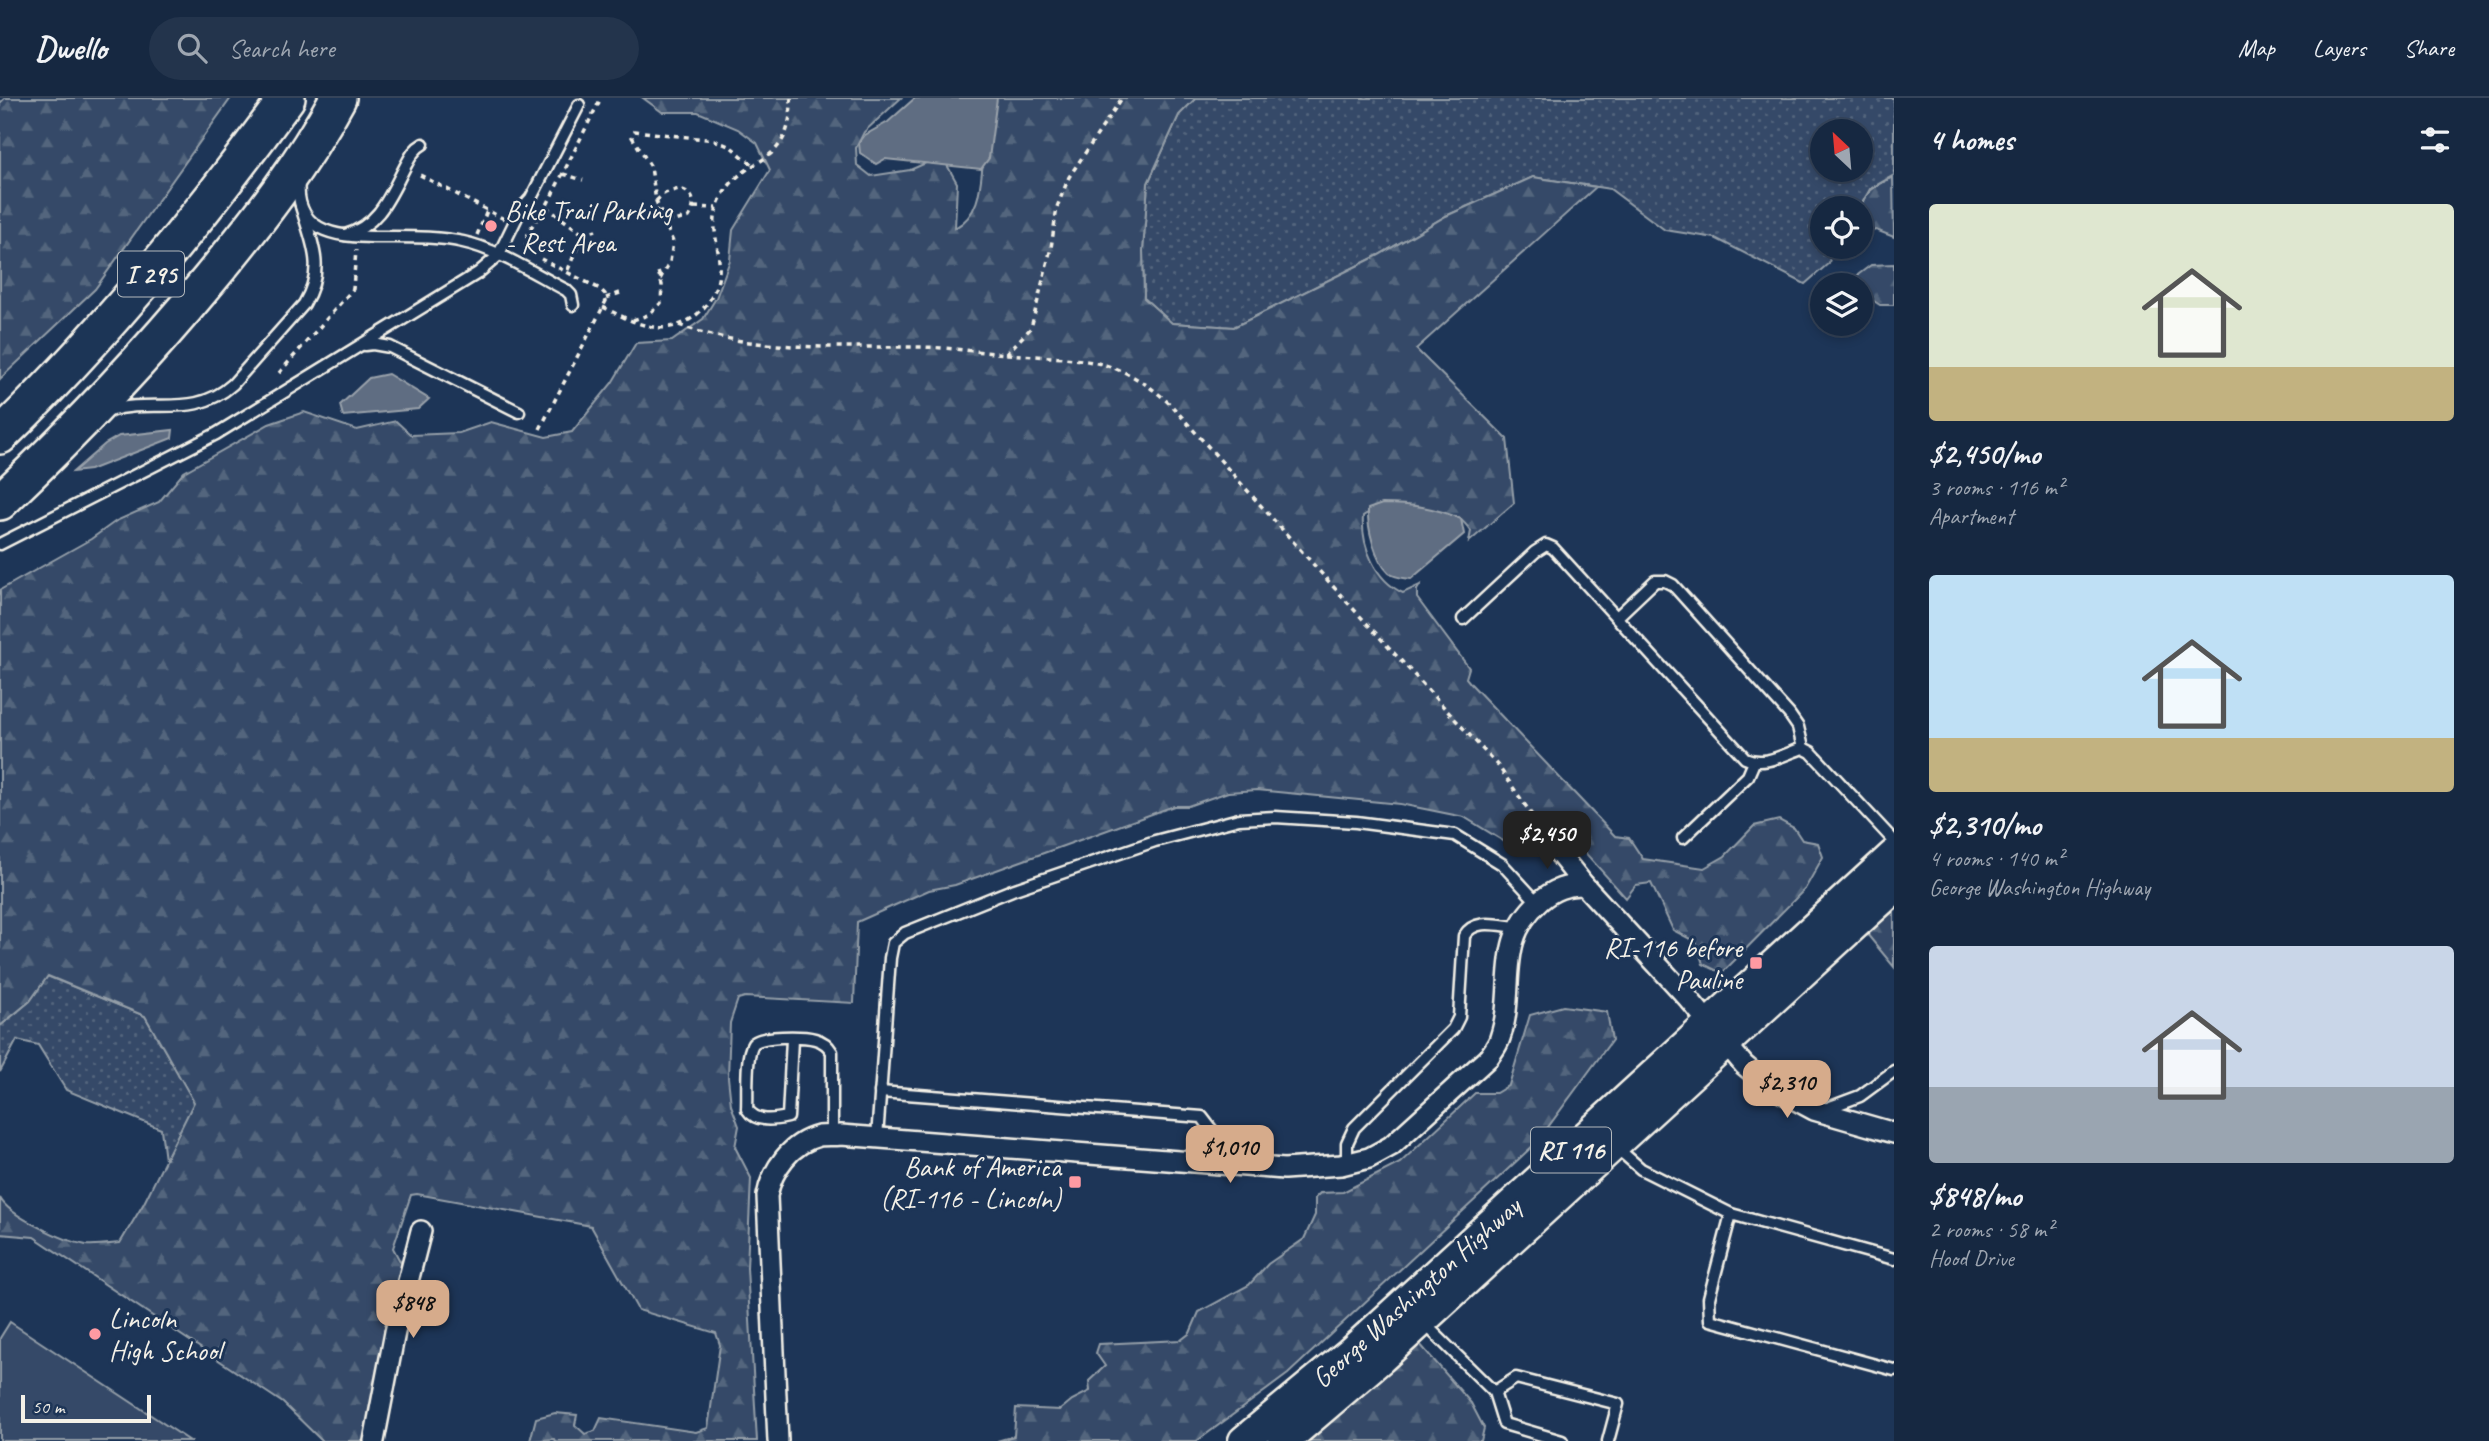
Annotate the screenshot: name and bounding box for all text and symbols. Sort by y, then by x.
search box [149,17,639,80]
text: Dwello [35,27,107,69]
icon: search [173,29,211,67]
text: Search here [229,32,335,65]
text: Map [2238,33,2275,63]
text: Layers [2313,33,2366,63]
text: Share [2404,33,2454,63]
north arrow [1810,119,1872,182]
map controls [1810,119,1873,336]
text: 4 homes [1929,121,2014,159]
icon: filters [2416,121,2454,159]
place label: Bike Trail Parking - Rest Area [505,193,673,260]
button: locate [1810,196,1873,259]
marker: Bike Trail Parking - Rest Area [483,218,499,234]
icon: home [2129,250,2255,376]
road number: I 295 [118,252,184,296]
button: layers [1810,273,1873,336]
text: $2,450/mo [1929,435,2040,473]
text: 3 rooms · 116 m² [1929,473,2064,502]
text: Apartment [1929,502,2014,531]
icon: home [2129,621,2255,747]
text: $2,310/mo [1929,806,2041,844]
pin: $2,450 [1490,812,1604,871]
text: $2,450 [1519,819,1575,848]
text: 4 rooms · 140 m² [1929,844,2064,873]
text: George Washington Highway [1929,873,2150,902]
place label: RI-116 before Pauline [1604,930,1744,997]
marker: RI-116 before Pauline [1748,955,1764,971]
icon: home [2129,992,2255,1118]
pin: $2,310 [1730,1060,1844,1120]
text: $2,310 [1759,1068,1815,1097]
pin: $1,010 [1173,1126,1287,1185]
road number: RI 116 [1531,1128,1611,1172]
text: $1,010 [1202,1133,1258,1162]
place label: Bank of America (RI-116 - Lincoln) [880,1149,1063,1216]
marker: Bank of America (RI-116 - Lincoln) [1067,1174,1083,1190]
text: $848/mo [1929,1177,2021,1215]
street label: George Washington Highway [1304,1187,1530,1395]
text: 2 rooms · 58 m² [1929,1215,2053,1244]
text: Hood Drive [1929,1244,2014,1273]
pin: $848 [372,1280,454,1340]
text: $848 [392,1288,434,1317]
place label: Lincoln High School [109,1301,227,1368]
marker: Lincoln High School [87,1326,103,1342]
scale bar [21,1392,150,1424]
text: 50 m [32,1395,64,1419]

